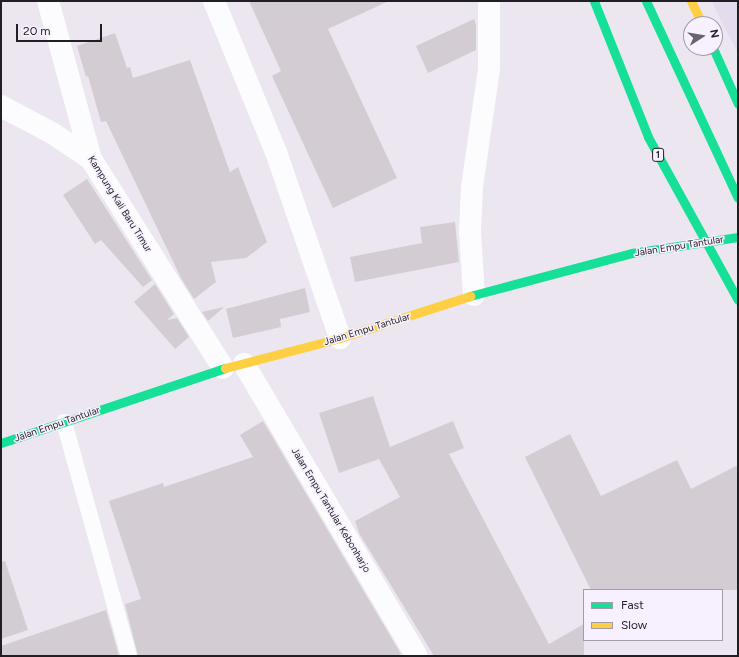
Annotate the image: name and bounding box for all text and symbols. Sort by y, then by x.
scale bar [18,16,104,42]
north arrow [683,16,723,56]
text: 20 m [23,24,51,38]
text: N [707,28,721,39]
road number: 1 [652,148,664,162]
street label: Kampung Kali Baru Timur [85,154,155,254]
street label: Jalan Empu Tantular [634,233,724,259]
street label: Jalan Empu Tantular [322,310,412,348]
street label: Jalan Empu Tantular [13,404,101,444]
street label: Jalan Empu Tantular Kebonharjo [289,445,373,575]
legend [583,589,723,641]
text: Fast [621,598,644,612]
text: Slow [621,618,647,632]

